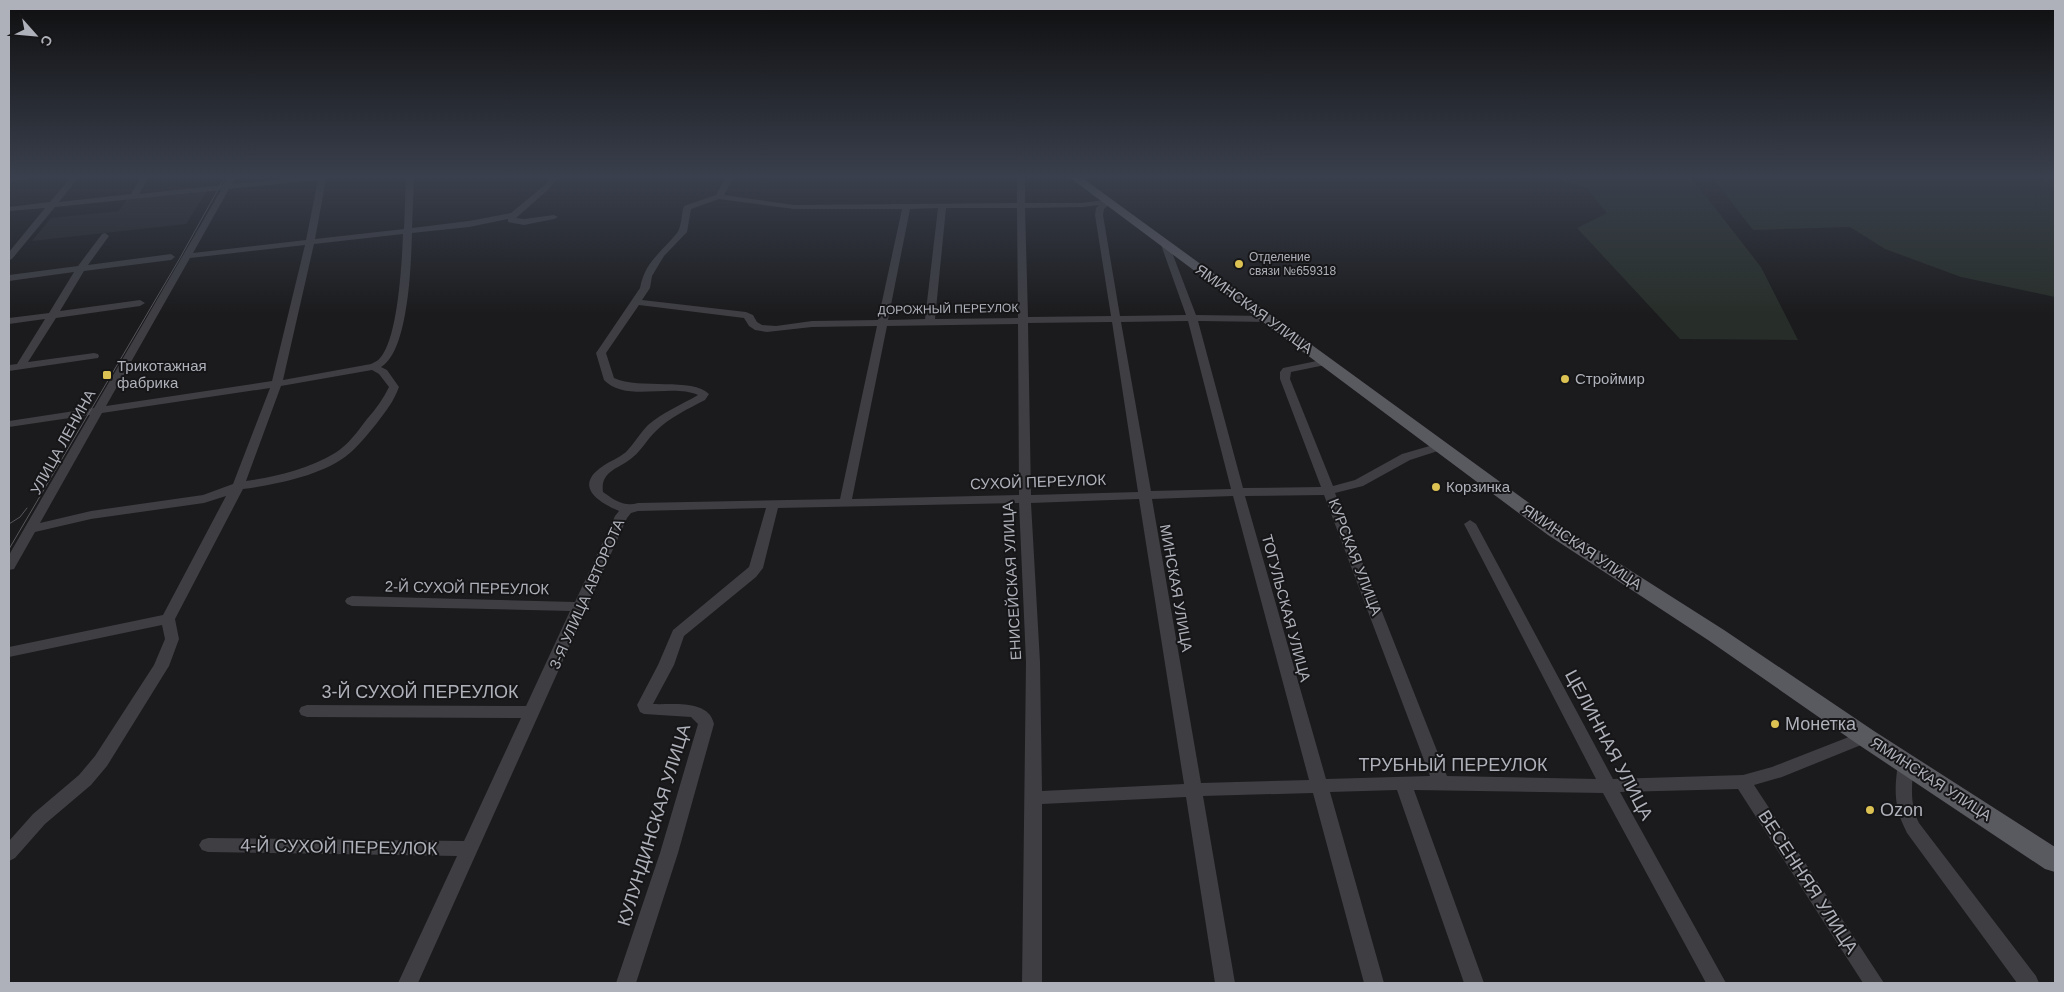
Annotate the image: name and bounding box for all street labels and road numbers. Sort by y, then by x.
street label: ЯМИНСКАЯ УЛИЦА [1193,260,1316,357]
street label: ДОРОЖНЫЙ ПЕРЕУЛОК [878,300,1018,317]
street label: УЛИЦА ЛЕНИНА [27,386,98,497]
street label: СУХОЙ ПЕРЕУЛОК [970,471,1107,492]
street label: КУРСКАЯ УЛИЦА [1325,496,1386,618]
street label: ЯМИНСКАЯ УЛИЦА [1519,500,1645,593]
street label: ЕНИСЕЙСКАЯ УЛИЦА [999,501,1024,661]
street label: 3-Я УЛИЦА АВТОРОТА [546,516,627,671]
street label: МИНСКАЯ УЛИЦА [1157,523,1196,653]
street label: ТОГУЛЬСКАЯ УЛИЦА [1259,532,1314,683]
street label: 2-Й СУХОЙ ПЕРЕУЛОК [385,578,550,597]
street label: ЦЕЛИННАЯ УЛИЦА [1561,667,1657,823]
street label: 3-Й СУХОЙ ПЕРЕУЛОК [321,681,519,702]
street label: КУЛУНДИНСКАЯ УЛИЦА [614,722,694,928]
street label: ЯМИНСКАЯ УЛИЦА [1868,733,1995,824]
street label: ТРУБНЫЙ ПЕРЕУЛОК [1359,754,1548,775]
street label: ВЕСЕННЯЯ УЛИЦА [1754,807,1862,957]
street label: 4-Й СУХОЙ ПЕРЕУЛОК [240,834,438,859]

